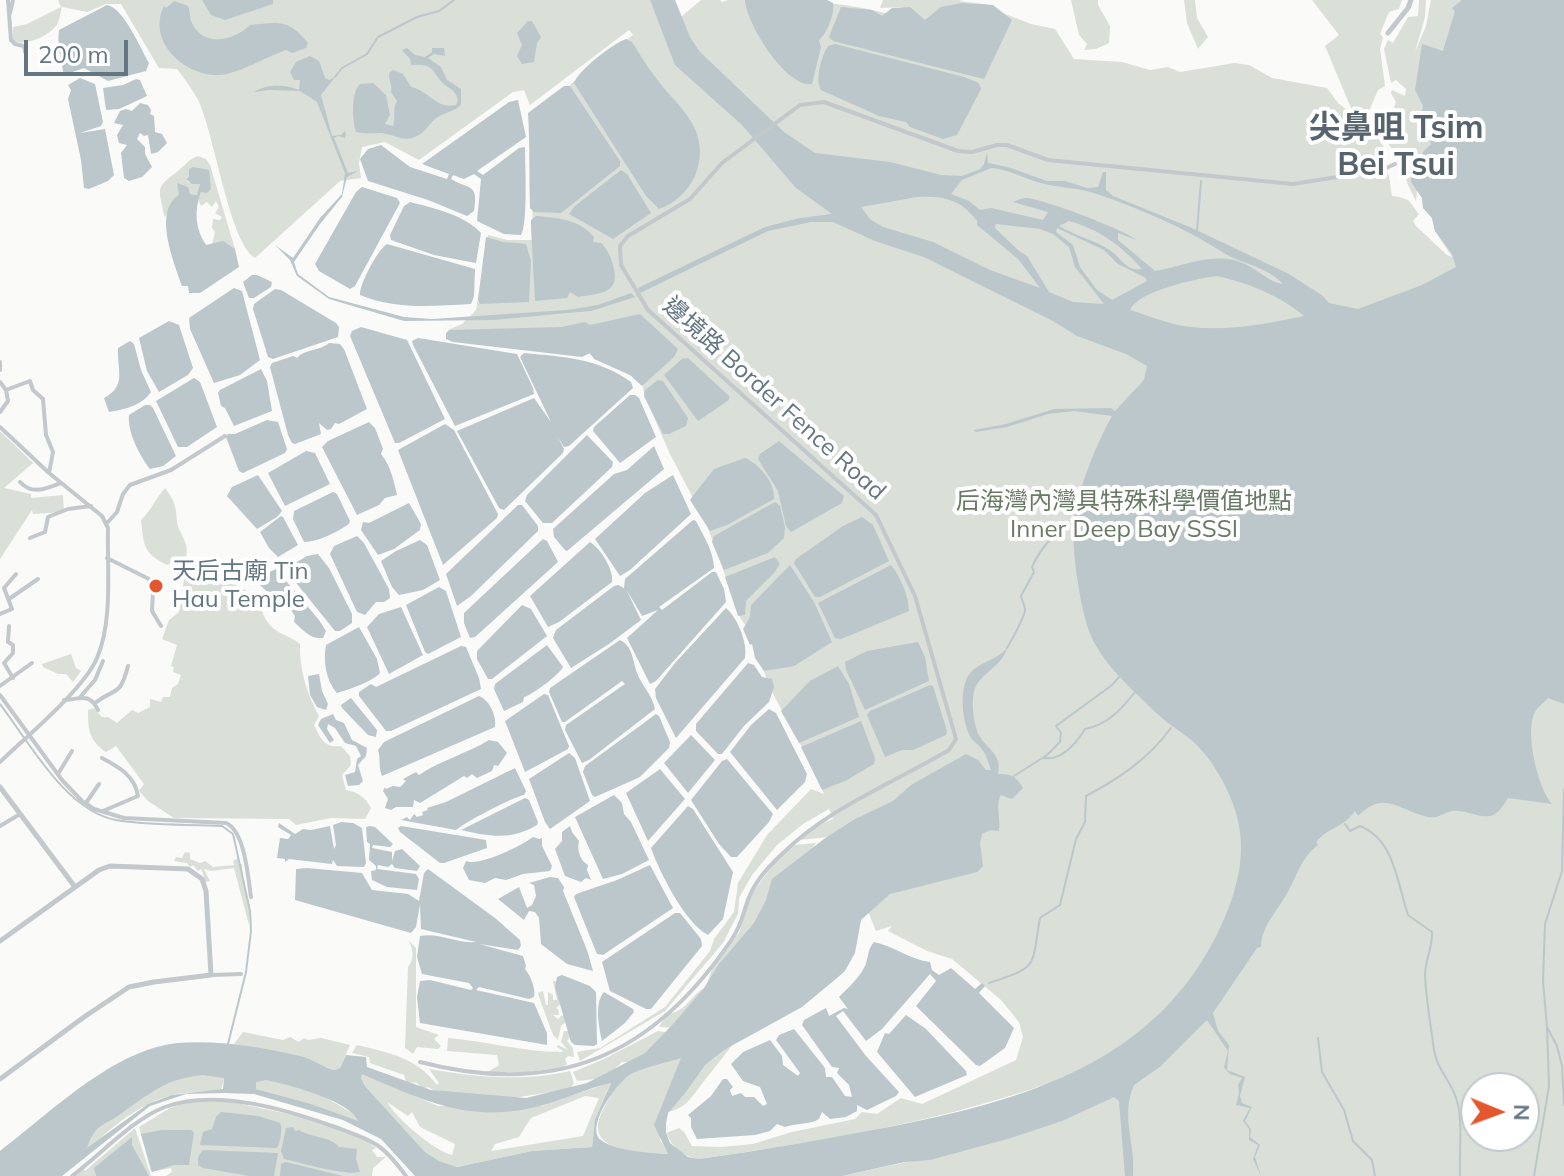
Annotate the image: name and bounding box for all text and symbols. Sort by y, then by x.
scale bar [28,24,132,74]
text: 200 m [38,39,109,69]
district label: 尖鼻咀 Tsim Bei Tsui [1308,109,1484,184]
street label: 邊境路 Border Fence Road [657,292,891,506]
park label: 后海灣內灣具特殊科學價值地點 Inner Deep Bay SSSI [956,488,1292,544]
place label: 天后古廟 Tin Hau Temple [172,558,309,614]
marker: 天后古廟 Tin Hau Temple [147,577,165,595]
north arrow [1460,1072,1540,1152]
text: N [1508,1104,1536,1121]

